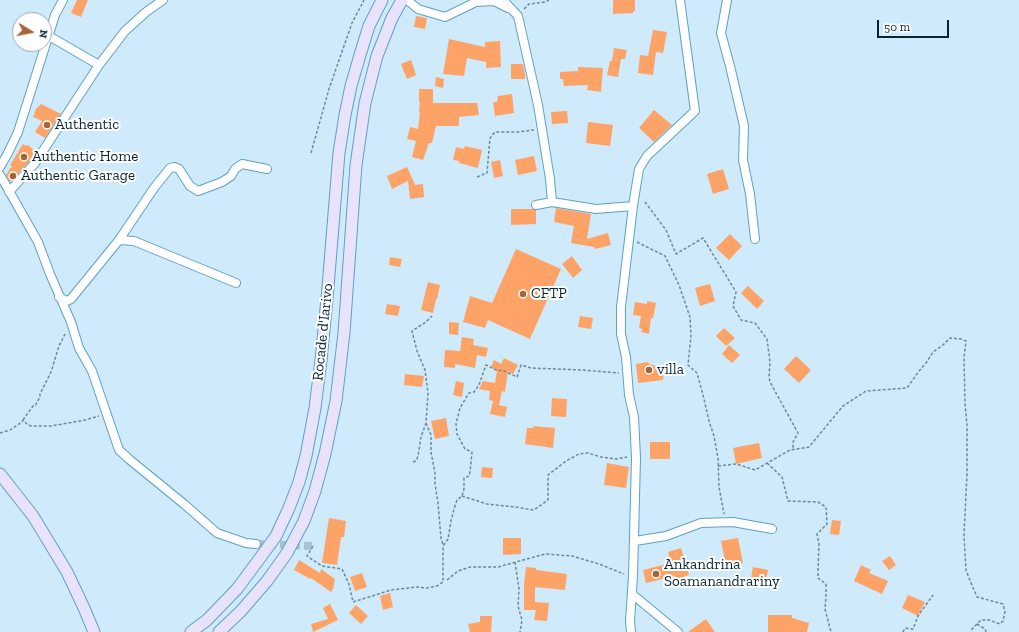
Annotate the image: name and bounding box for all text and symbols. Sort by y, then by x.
north arrow [12,12,52,52]
scale bar [879,12,951,38]
text: 50 m [884,20,910,34]
text: N [36,29,50,39]
place label: Authentic [55,116,119,134]
marker: Authentic [42,120,52,130]
place label: Authentic Home [32,148,138,166]
marker: Authentic Home [19,152,29,162]
place label: Authentic Garage [21,167,135,185]
marker: Authentic Garage [8,171,18,181]
street label: Rocade d'Iarivo [309,282,337,382]
place label: CFTP [531,285,567,303]
marker: CFTP [518,289,528,299]
place label: villa [657,361,684,379]
marker: villa [644,365,654,375]
place label: Ankandrina Soamanandrariny [664,556,780,591]
marker: Ankandrina Soamanandrariny [651,569,661,579]

